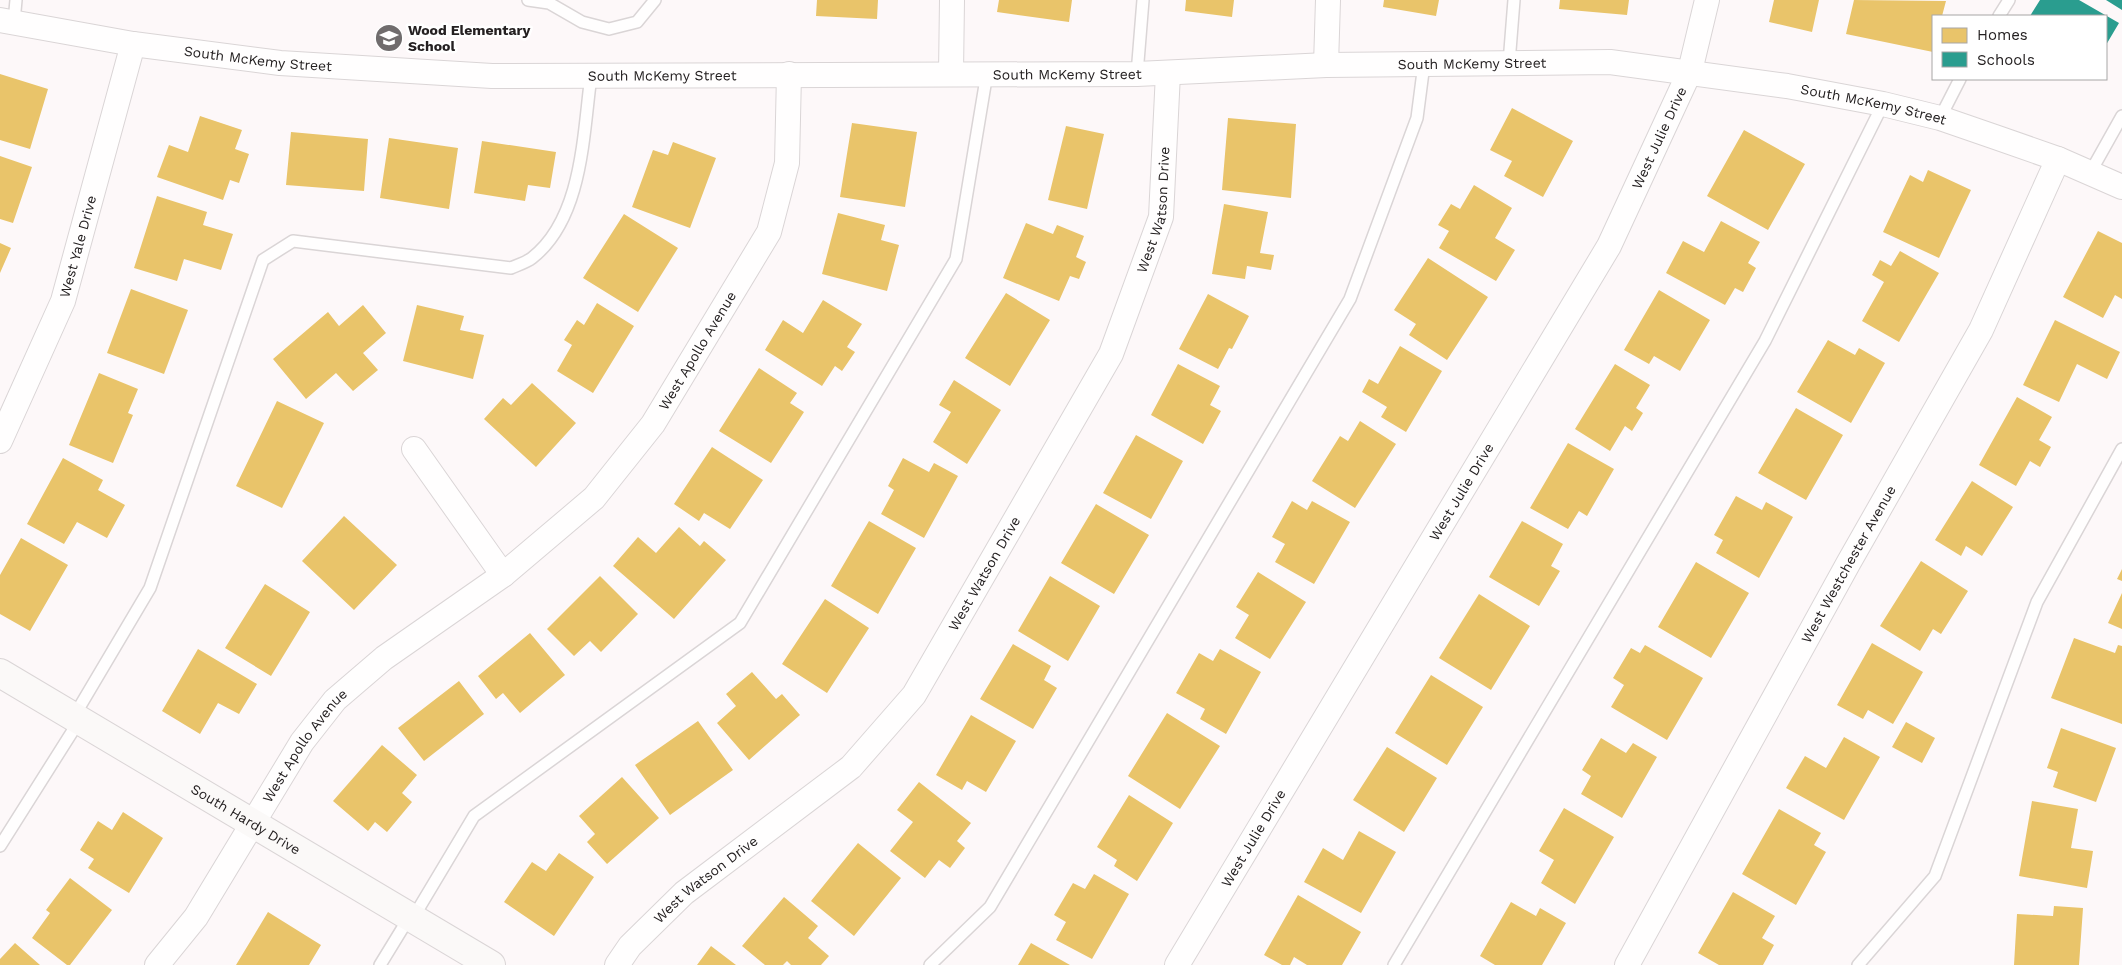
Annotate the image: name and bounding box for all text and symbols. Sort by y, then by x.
legend [1932,15,2107,80]
place label: Wood Elementary School [408,22,531,54]
school or university icon: Wood Elementary School [374,23,404,53]
text: Homes [1977,26,2028,44]
street label: South McKemy Street [183,43,333,74]
text: Schools [1977,51,2035,69]
street label: South McKemy Street [1398,55,1547,72]
street label: South McKemy Street [993,66,1142,82]
street label: South McKemy Street [588,67,737,84]
street label: South McKemy Street [1799,81,1949,128]
street label: West Julie Drive [1629,84,1690,192]
street label: West Watson Drive [1133,146,1172,275]
street label: West Yale Drive [56,194,99,299]
street label: West Apollo Avenue [655,288,739,413]
street label: West Julie Drive [1426,440,1497,544]
street label: West Westchester Avenue [1798,482,1899,646]
street label: West Watson Drive [945,513,1024,633]
street label: West Apollo Avenue [259,685,350,805]
street label: South Hardy Drive [188,781,303,858]
street label: West Julie Drive [1218,786,1289,890]
street label: West Watson Drive [650,832,761,926]

